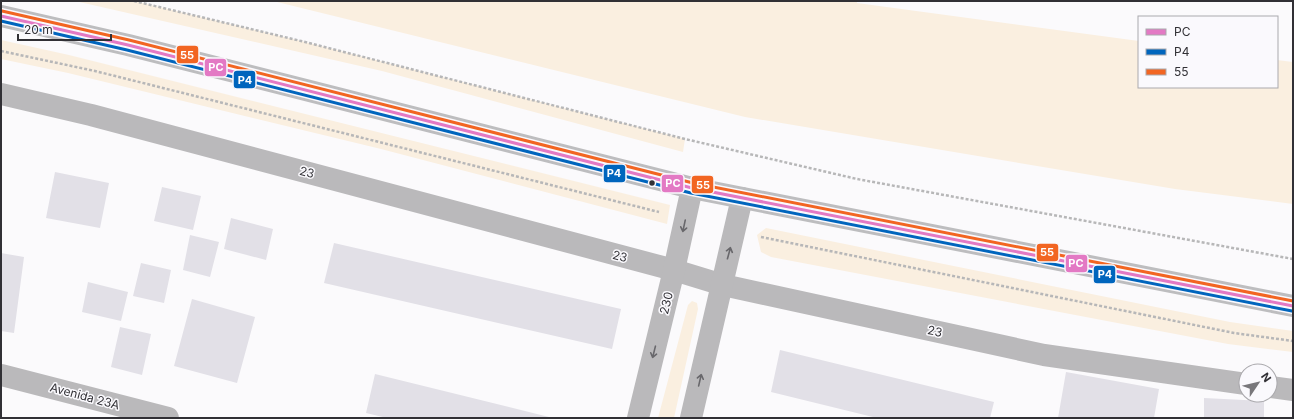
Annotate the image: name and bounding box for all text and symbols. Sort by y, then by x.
scale bar [18,16,111,42]
legend [1138,16,1278,88]
text: 20 m [24,22,53,37]
text: PC [1174,24,1191,39]
text: P4 [1174,44,1190,59]
line badge: 55 [176,45,199,64]
text: 55 [180,48,194,62]
line badge: PC [204,58,227,77]
text: PC [208,60,224,74]
text: 55 [1174,64,1189,79]
line badge: P4 [233,70,256,89]
text: P4 [238,73,252,87]
street label: 23 [298,163,316,181]
line badge: P4 [603,164,626,183]
text: P4 [607,166,621,180]
line badge: PC [661,174,684,193]
line badge: 55 [691,175,714,194]
text: PC [665,176,681,190]
unlabelled marker [647,178,657,188]
text: 55 [696,178,710,192]
one-way arrow [679,219,687,232]
line badge: 55 [1036,243,1059,262]
text: 55 [1040,245,1054,259]
street label: 23 [611,247,629,265]
one-way arrow [726,247,733,260]
line badge: PC [1065,254,1088,273]
text: PC [1068,256,1084,270]
line badge: P4 [1093,265,1116,284]
text: P4 [1098,267,1112,281]
street label: 230 [656,290,676,316]
street label: 23 [926,322,944,340]
one-way arrow [650,346,657,359]
north arrow [1238,363,1278,403]
text: N [1258,370,1274,385]
one-way arrow [697,374,704,387]
street label: Avenida 23A [49,380,121,412]

